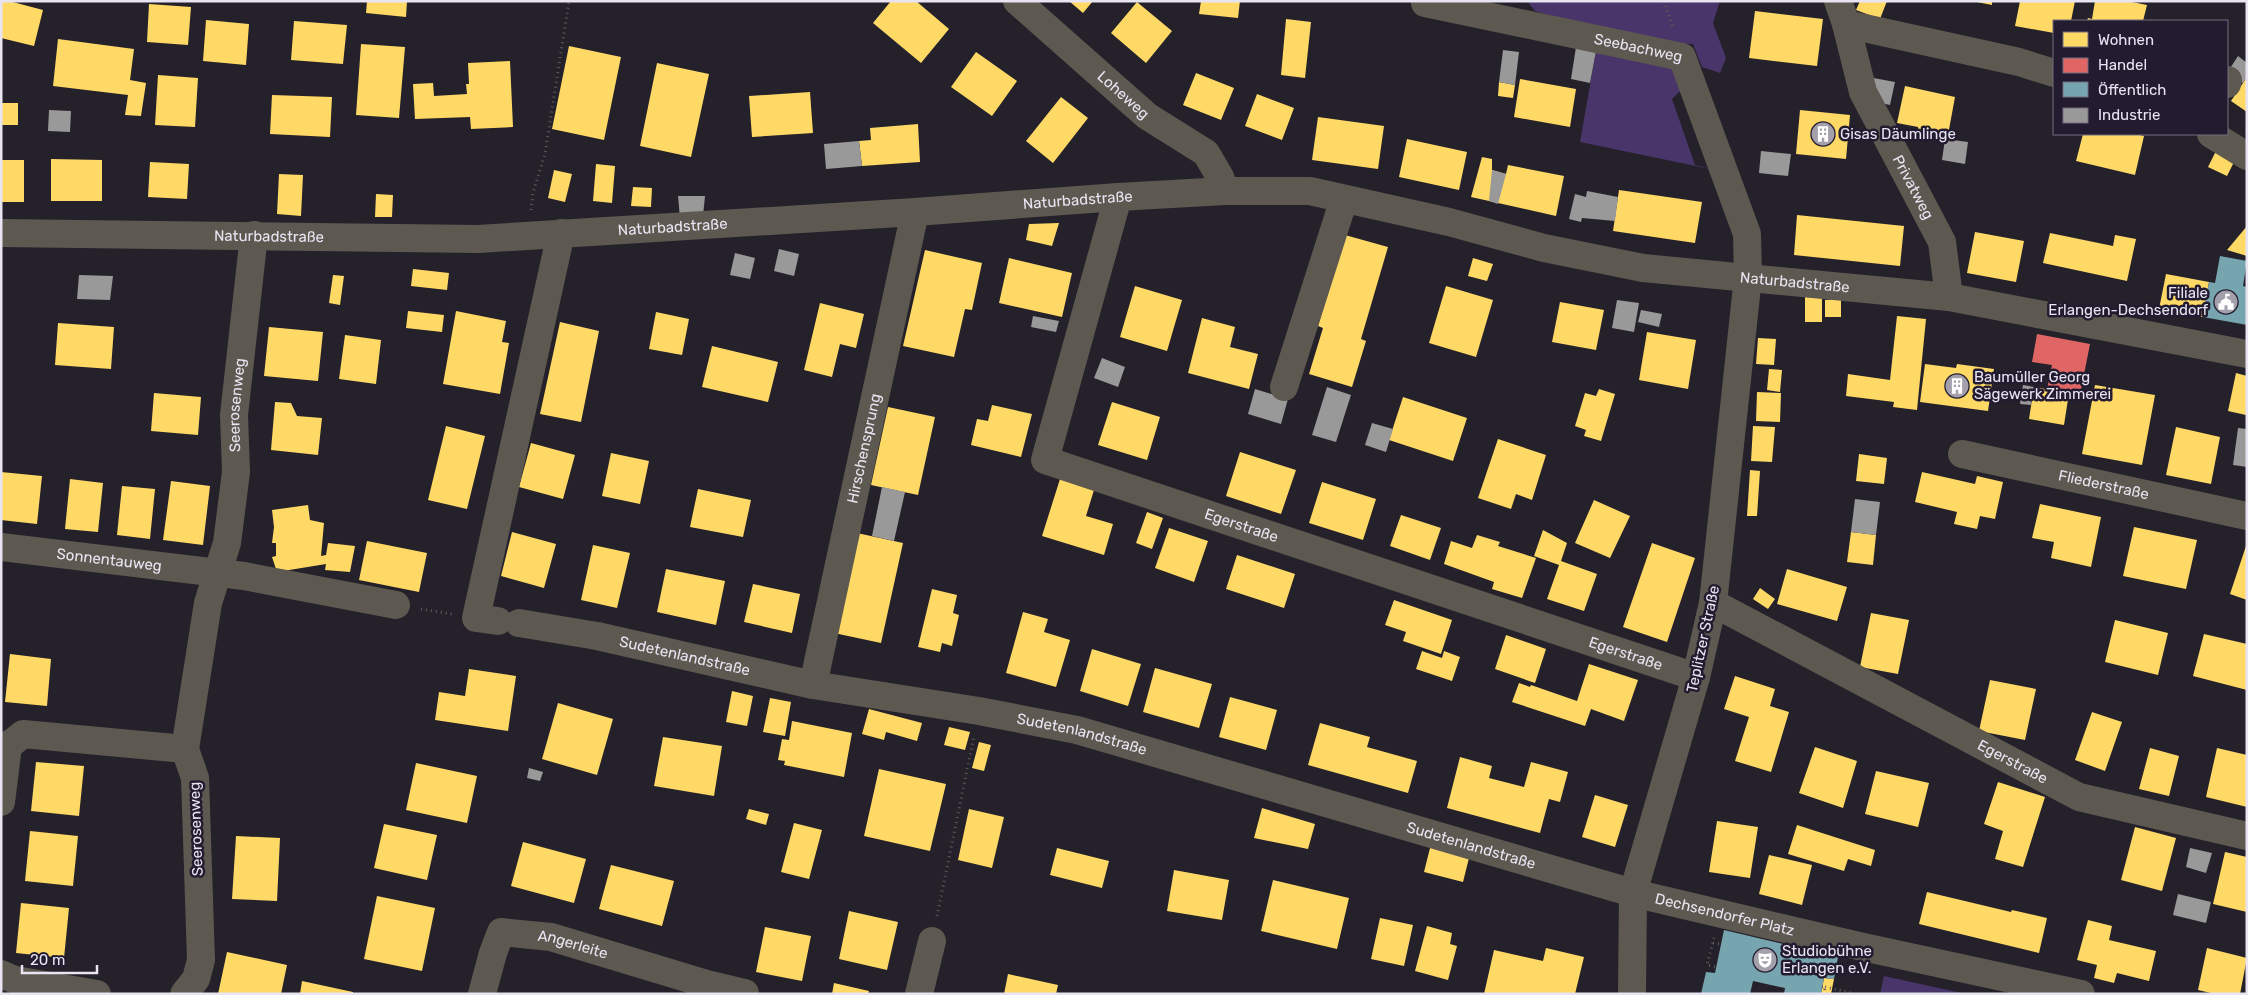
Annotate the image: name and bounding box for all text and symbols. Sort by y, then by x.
legend [2053,20,2228,135]
street label: Seebachweg [1593,30,1684,66]
text: Wohnen [2098,31,2154,49]
text: Handel [2098,56,2147,74]
street label: Loheweg [1094,67,1153,123]
text: Öffentlich [2098,81,2166,99]
text: Industrie [2098,106,2160,124]
building icon: Gisas Däumlinge [1810,121,1836,147]
place label: Gisas Däumlinge [1840,125,1956,143]
street label: Privatweg [1889,152,1937,222]
street label: Naturbadstraße [1022,187,1133,213]
street label: Naturbadstraße [617,215,728,239]
street label: Naturbadstraße [214,227,324,246]
street label: Naturbadstraße [1739,268,1850,297]
place label: Filiale Erlangen-Dechsendorf [2048,284,2208,319]
public building icon: Filiale Erlangen-Dechsendorf [2213,289,2239,315]
street label: Seerosenweg [225,357,249,453]
place label: Baumüller Georg Sägewerk Zimmerei [1974,368,2111,403]
building icon: Baumüller Georg Sägewerk Zimmerei [1944,373,1970,399]
street label: Hirschensprung [843,392,885,505]
street label: Fliederstraße [2057,466,2151,503]
street label: Egerstraße [1202,505,1281,546]
street label: Sonnentauweg [56,545,163,575]
street label: Teplitzer Straße [1683,584,1723,694]
street label: Sudetenlandstraße [618,632,752,679]
street label: Egerstraße [1586,633,1665,674]
street label: Sudetenlandstraße [1015,710,1149,759]
street label: Egerstraße [1974,736,2051,788]
street label: Seerosenweg [185,781,207,877]
street label: Sudetenlandstraße [1404,818,1538,873]
street label: Dechsendorfer Platz [1653,889,1797,940]
street label: Angerleite [537,927,610,963]
scale bar [22,942,98,974]
place label: Studiobühne Erlangen e.V. [1782,942,1872,977]
theatre icon: Studiobühne Erlangen e.V. [1752,947,1778,973]
text: 20 m [30,951,65,969]

